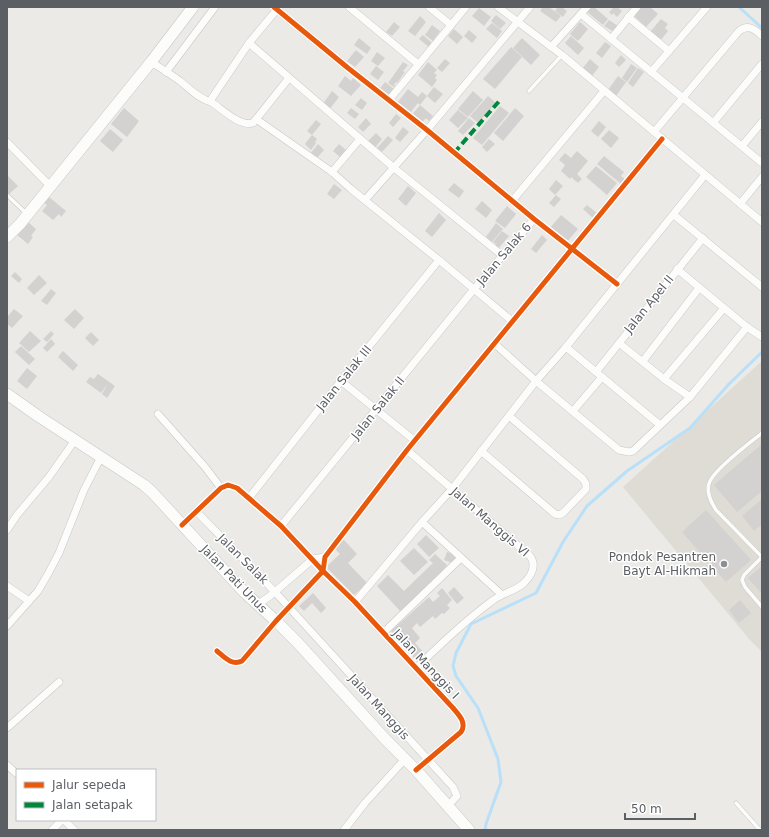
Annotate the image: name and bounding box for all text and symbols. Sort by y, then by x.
street label: Jalan Salak 6 [473,220,534,289]
street label: Jalan Apel II [621,272,677,337]
street label: Jalan Salak III [313,342,375,414]
street label: Jalan Salak II [348,374,408,443]
street label: Jalan Manggis VI [447,484,532,560]
street label: Jalan Salak [214,530,271,587]
street label: Jalan Pati Unus [197,541,270,616]
place label: Pondok Pesantren Bayt Al-Hikmah [609,550,716,578]
marker: Pondok Pesantren Bayt Al-Hikmah [719,559,729,569]
street label: Jalan Manggis I [389,625,462,702]
street label: Jalan Manggis [345,671,412,743]
legend [16,769,156,821]
text: Jalur sepeda [51,778,126,792]
scale bar [625,795,695,821]
text: Jalan setapak [51,798,133,812]
text: 50 m [631,802,662,816]

